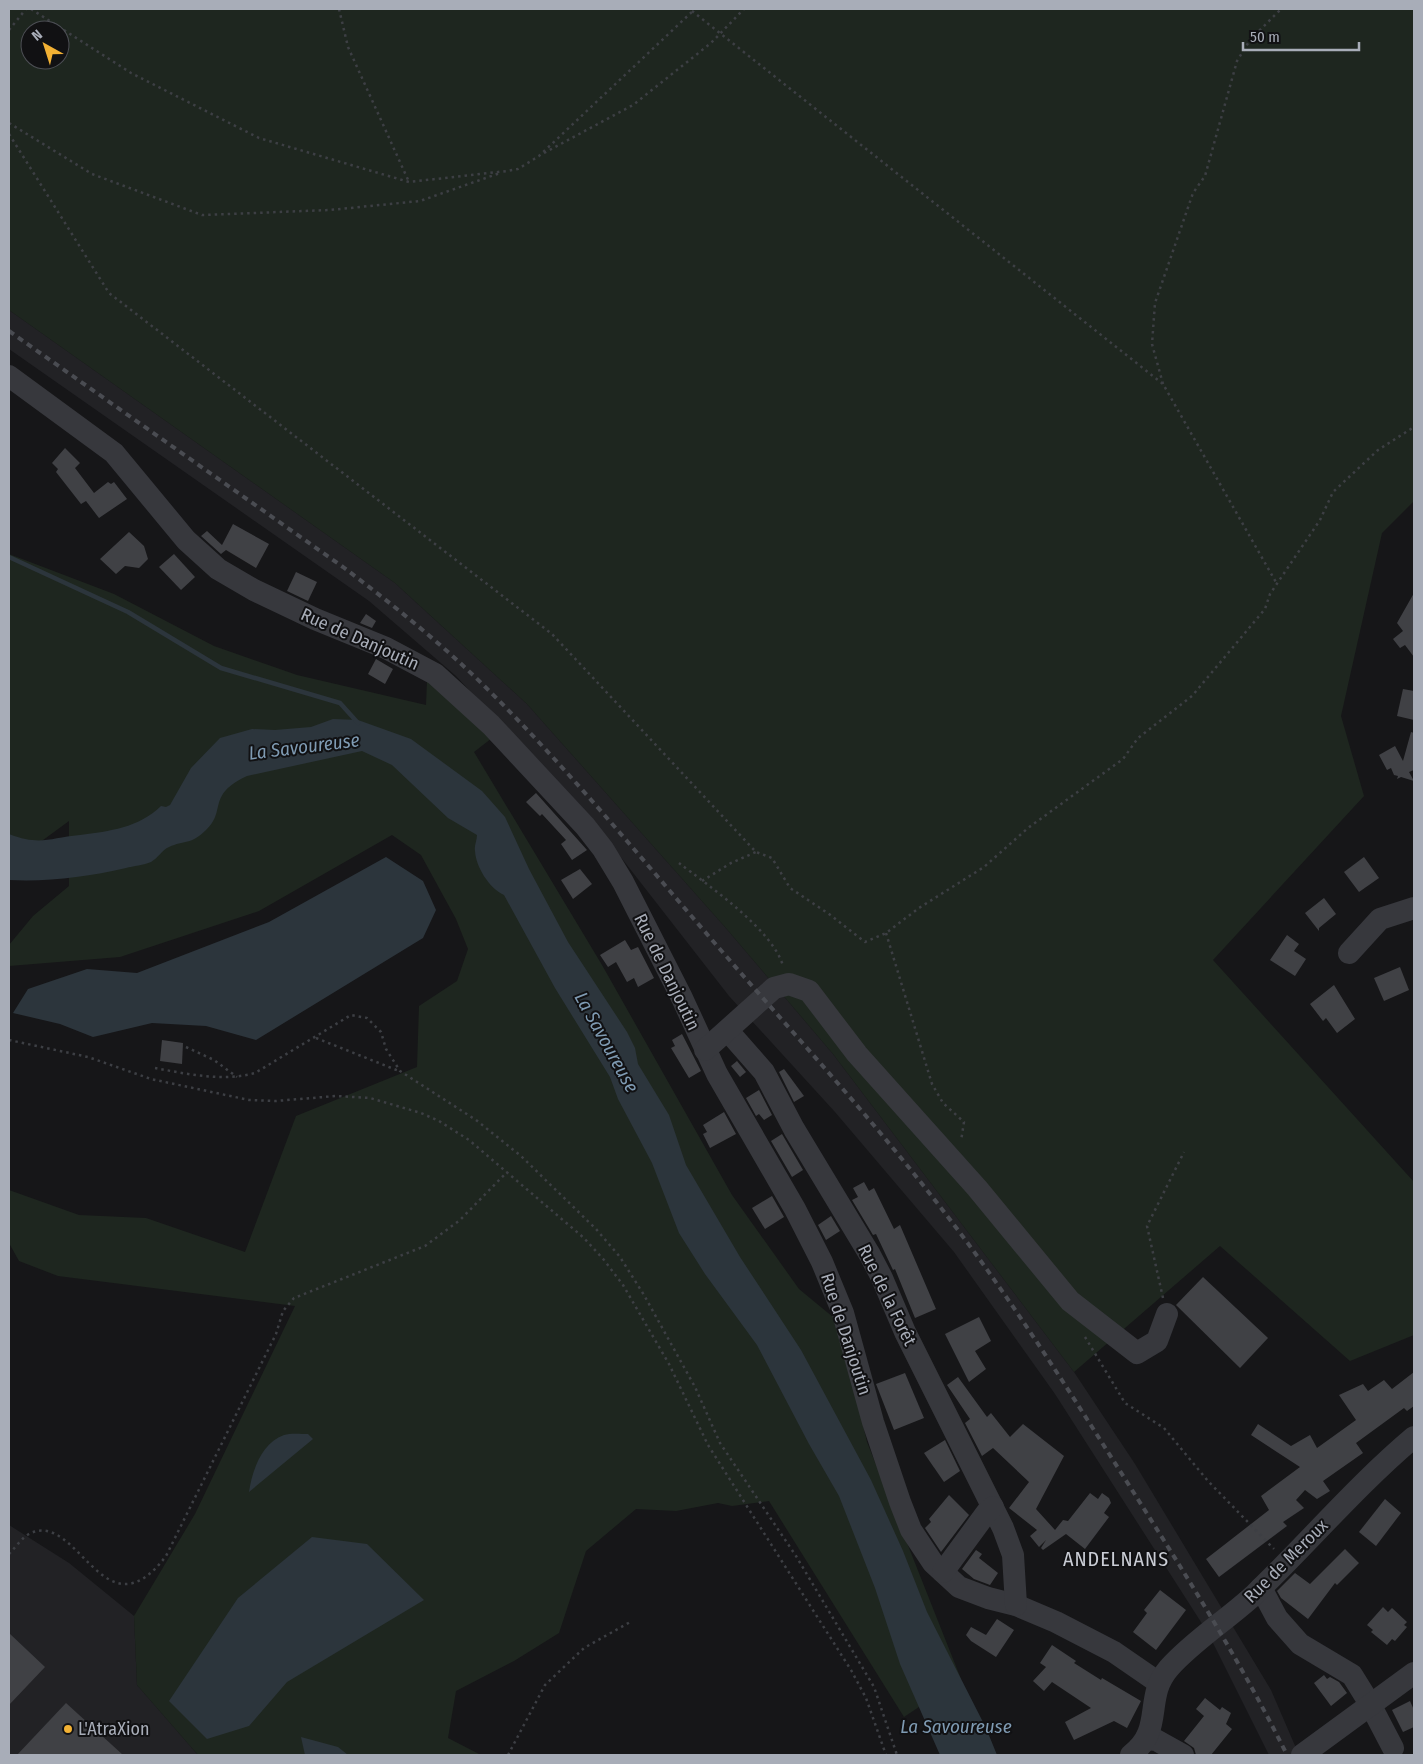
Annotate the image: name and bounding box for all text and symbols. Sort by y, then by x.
north arrow [20,20,70,70]
scale bar [1243,20,1359,52]
text: N [29,26,46,45]
text: 50 m [1250,28,1280,46]
street label: Rue de Danjoutin [298,603,422,675]
water label: La Savoureuse [247,728,361,765]
street label: Rue de Danjoutin [629,910,705,1034]
water label: La Savoureuse [570,988,644,1097]
street label: Rue de la Forêt [853,1241,921,1349]
street label: Rue de Danjoutin [816,1270,876,1398]
street label: Rue de Meroux [1240,1514,1333,1607]
district label: ANDELNANS [1063,1547,1169,1571]
water label: La Savoureuse [900,1715,1012,1738]
place label: L'AtraXion [78,1718,149,1740]
marker: L'AtraXion [62,1723,74,1735]

